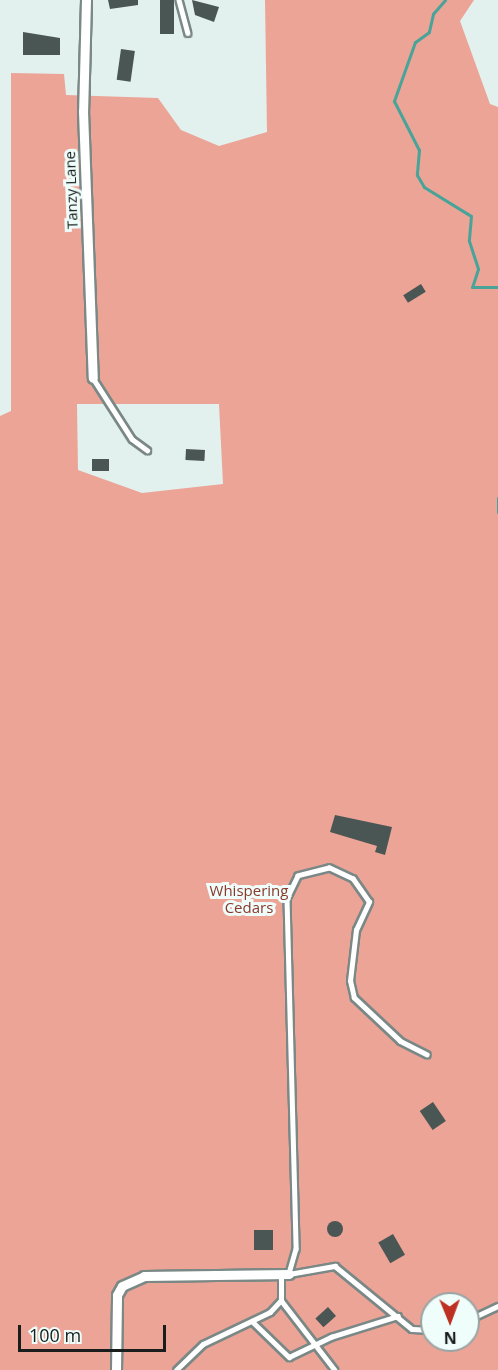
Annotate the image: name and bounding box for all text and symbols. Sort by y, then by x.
street label: Tanzy Lane [61,151,81,229]
park label: Whispering Cedars [210,881,288,916]
north arrow [420,1292,480,1352]
scale bar [21,1313,170,1351]
text: 100 m [29,1323,81,1347]
text: N [444,1327,457,1349]

